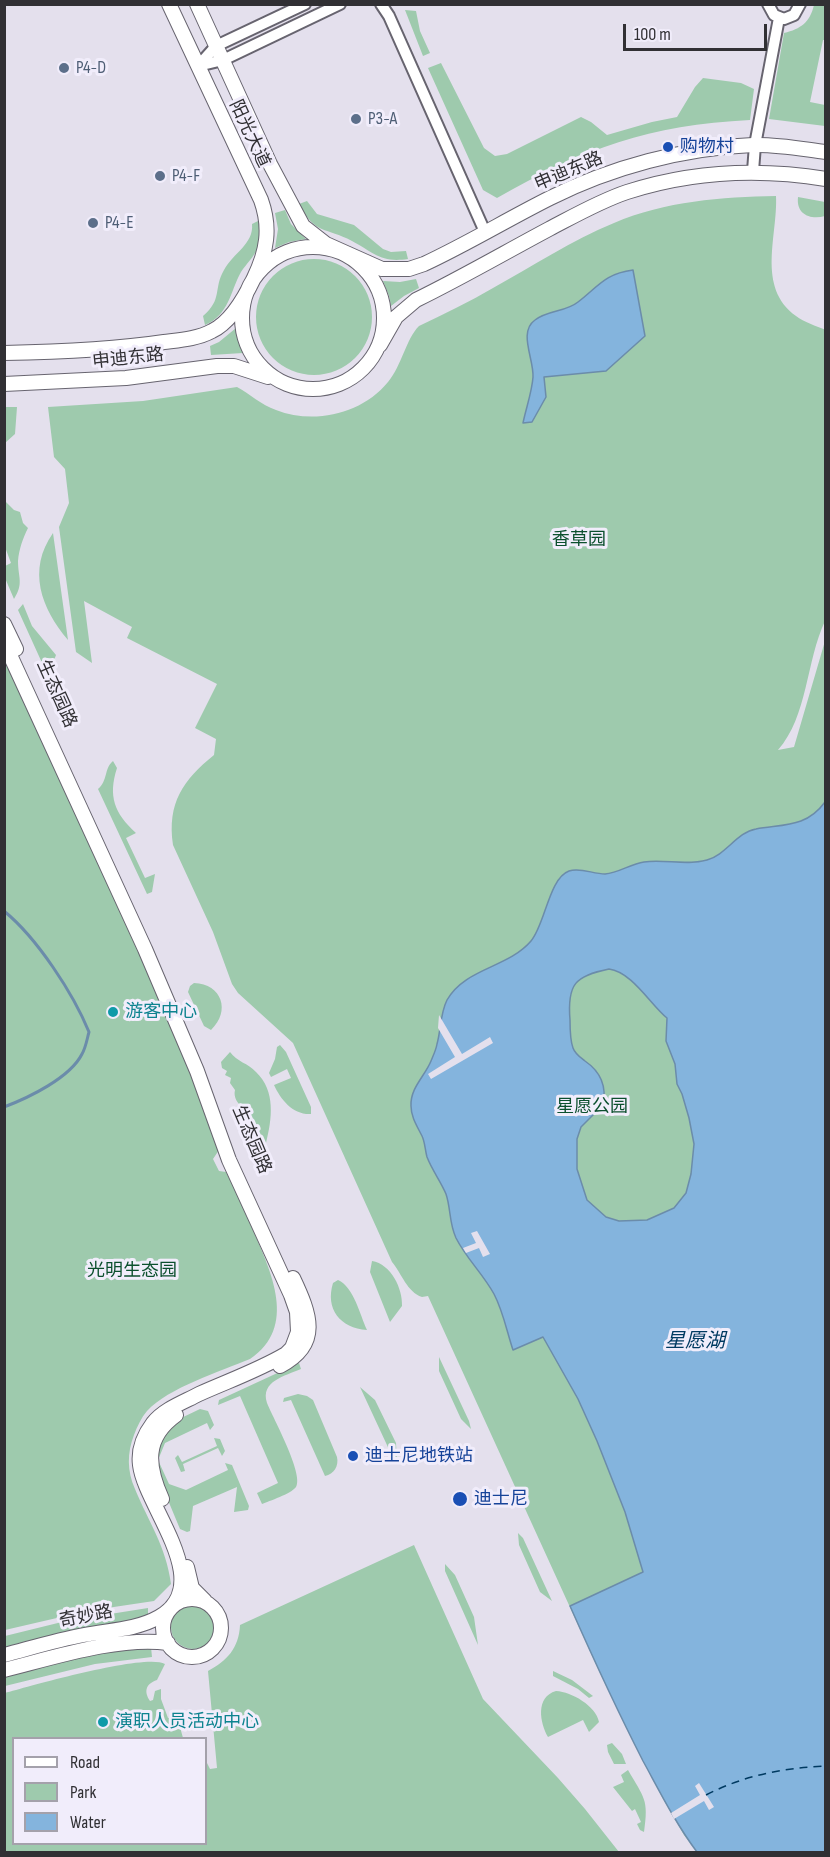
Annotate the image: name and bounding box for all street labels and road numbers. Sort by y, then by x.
street label: 阳光大道 [224,97,274,171]
street label: 申迪东路 [532,148,606,196]
street label: 申迪东路 [91,344,165,374]
street label: 生态园路 [31,657,81,731]
street label: 生态园路 [227,1103,275,1177]
street label: 奇妙路 [57,1601,115,1633]

